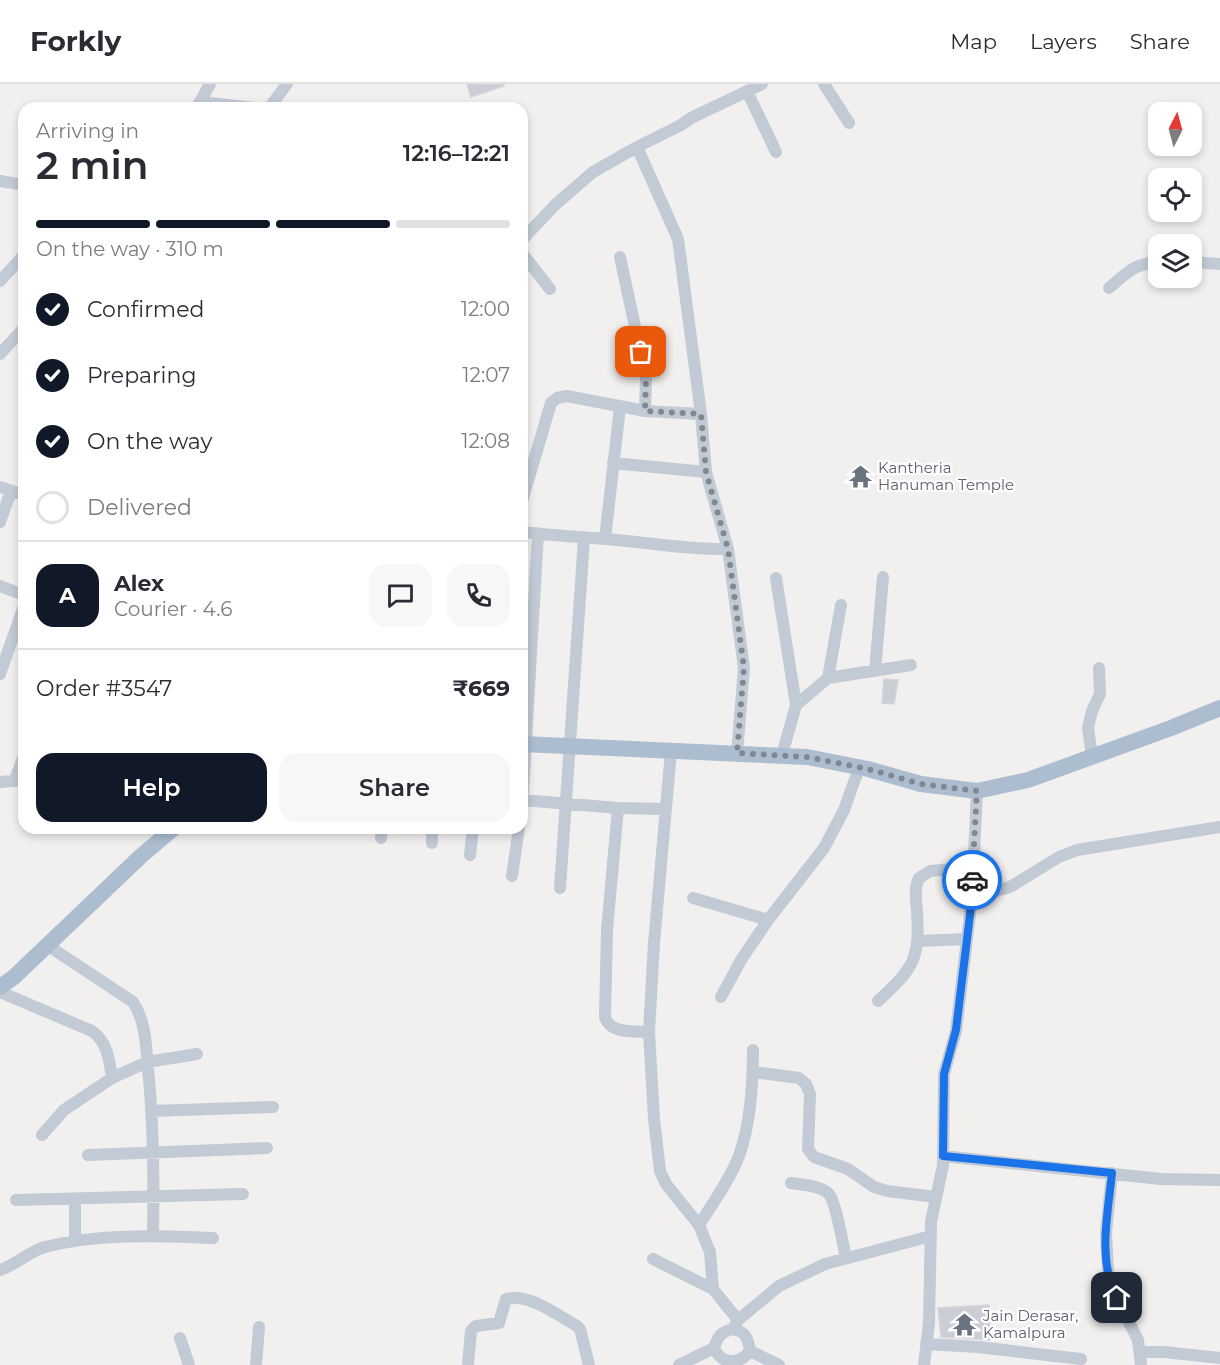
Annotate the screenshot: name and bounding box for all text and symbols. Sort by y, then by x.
text: Forkly [30,24,121,58]
text: Map [950,29,997,54]
text: Layers [1030,29,1097,54]
text: Share [1130,29,1190,54]
north arrow [1148,102,1202,156]
map controls [1148,102,1202,288]
text: Arriving in [36,119,139,143]
text: 12:16–12:21 [403,140,510,167]
text: 2 min [36,141,149,189]
button: locate [1148,168,1202,222]
button: layers [1148,234,1202,288]
text: On the way · 310 m [36,237,224,261]
icon: check [36,293,69,326]
text: Confirmed [87,296,204,323]
text: 12:00 [461,297,510,321]
pin [615,326,666,377]
icon: bag [624,335,657,368]
icon: check [36,359,69,392]
text: Preparing [87,362,196,389]
text: 12:07 [462,363,510,387]
icon: check [36,425,69,458]
text: On the way [87,428,212,455]
text: 12:08 [461,429,510,453]
place label: Kantheria Hanuman Temple [878,458,1014,494]
temple icon: Kantheria Hanuman Temple [847,463,873,489]
text: Delivered [87,494,192,521]
button: chat [369,564,432,627]
button: phone [447,564,510,627]
text: Alex [114,570,164,597]
text: A [59,582,76,609]
text: Courier · 4.6 [114,597,232,621]
text: Order #3547 [36,675,172,702]
text: ₹669 [452,675,510,702]
button: Help [36,753,267,822]
button: Share [279,753,510,822]
courier [942,850,1002,910]
icon: car [956,864,989,897]
pin [1091,1272,1142,1323]
icon: home [1100,1281,1133,1314]
place label: Jain Derasar, Kamalpura [982,1306,1078,1342]
temple icon: Jain Derasar, Kamalpura [952,1311,978,1337]

